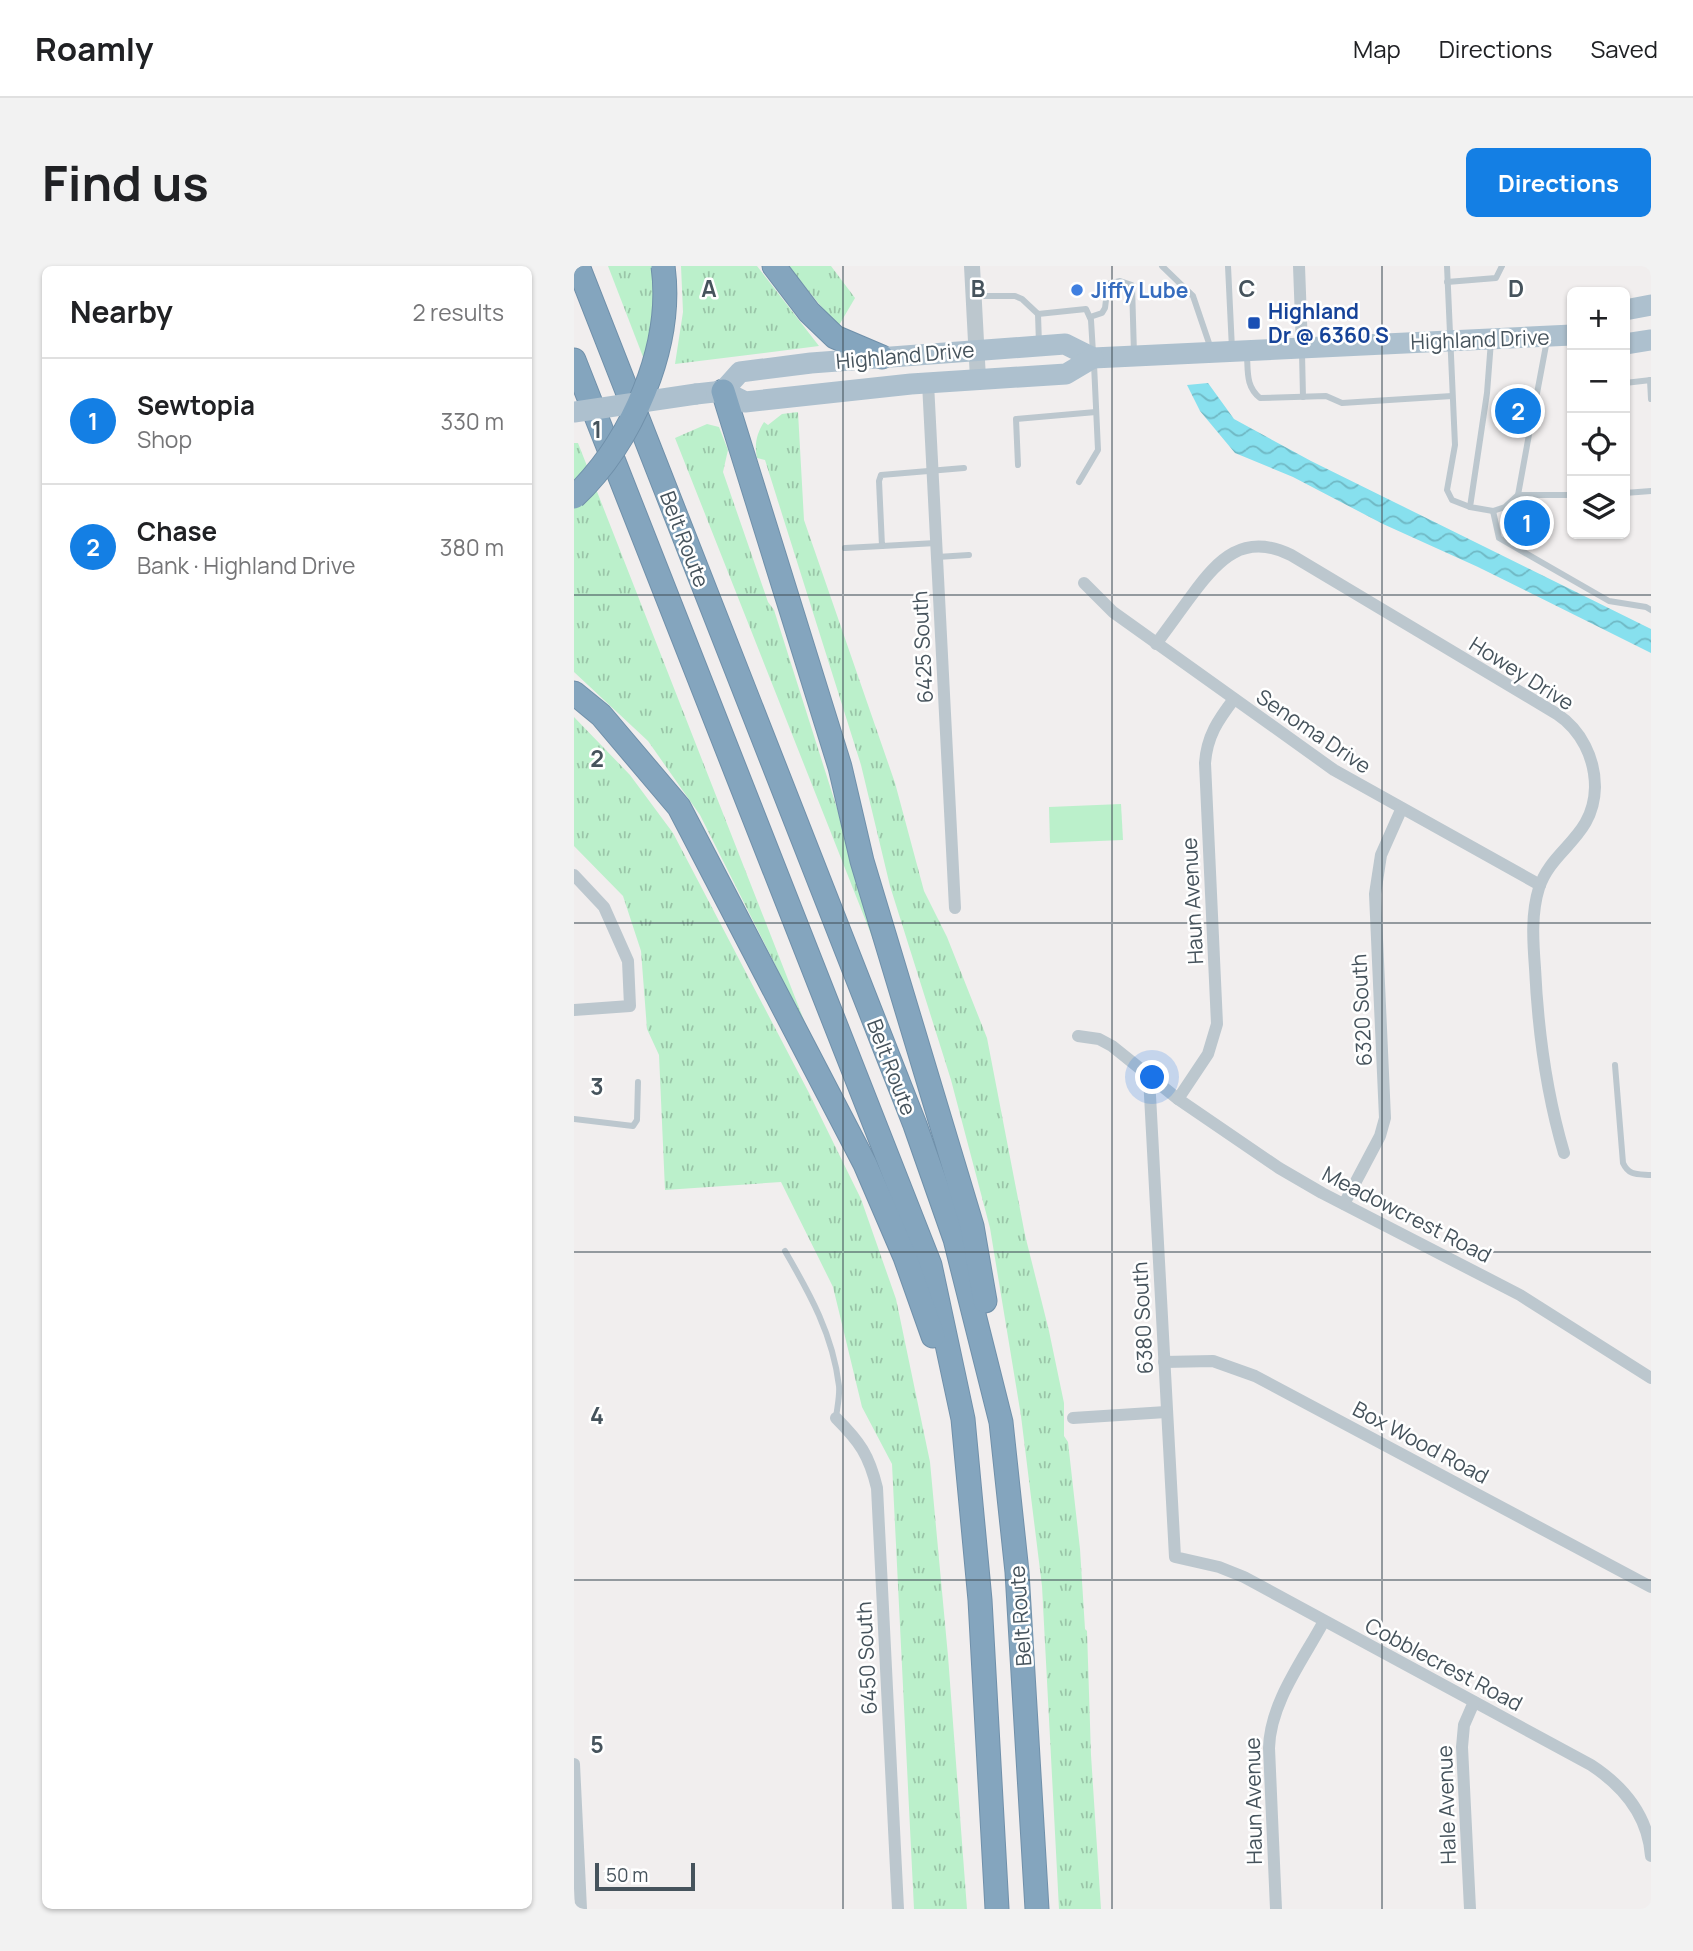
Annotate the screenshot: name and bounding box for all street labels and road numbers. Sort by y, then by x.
street label: Highland Drive [1410,323,1550,355]
street label: Highland Drive [835,335,975,375]
street label: Belt Route [654,487,716,591]
street label: 6425 South [905,590,939,704]
street label: Howey Drive [1464,630,1580,716]
street label: Senoma Drive [1251,682,1377,780]
street label: Haun Avenue [1175,837,1209,965]
street label: 6320 South [1344,953,1378,1067]
street label: Belt Route [861,1015,923,1119]
street label: Meadowcrest Road [1318,1159,1496,1269]
street label: 6380 South [1125,1261,1159,1375]
street label: Box Wood Road [1348,1394,1494,1490]
street label: Belt Route [1003,1565,1037,1667]
street label: 6450 South [849,1601,883,1715]
street label: Cobblecrest Road [1361,1611,1527,1717]
street label: Haun Avenue [1238,1737,1268,1865]
street label: Hale Avenue [1430,1745,1462,1865]

